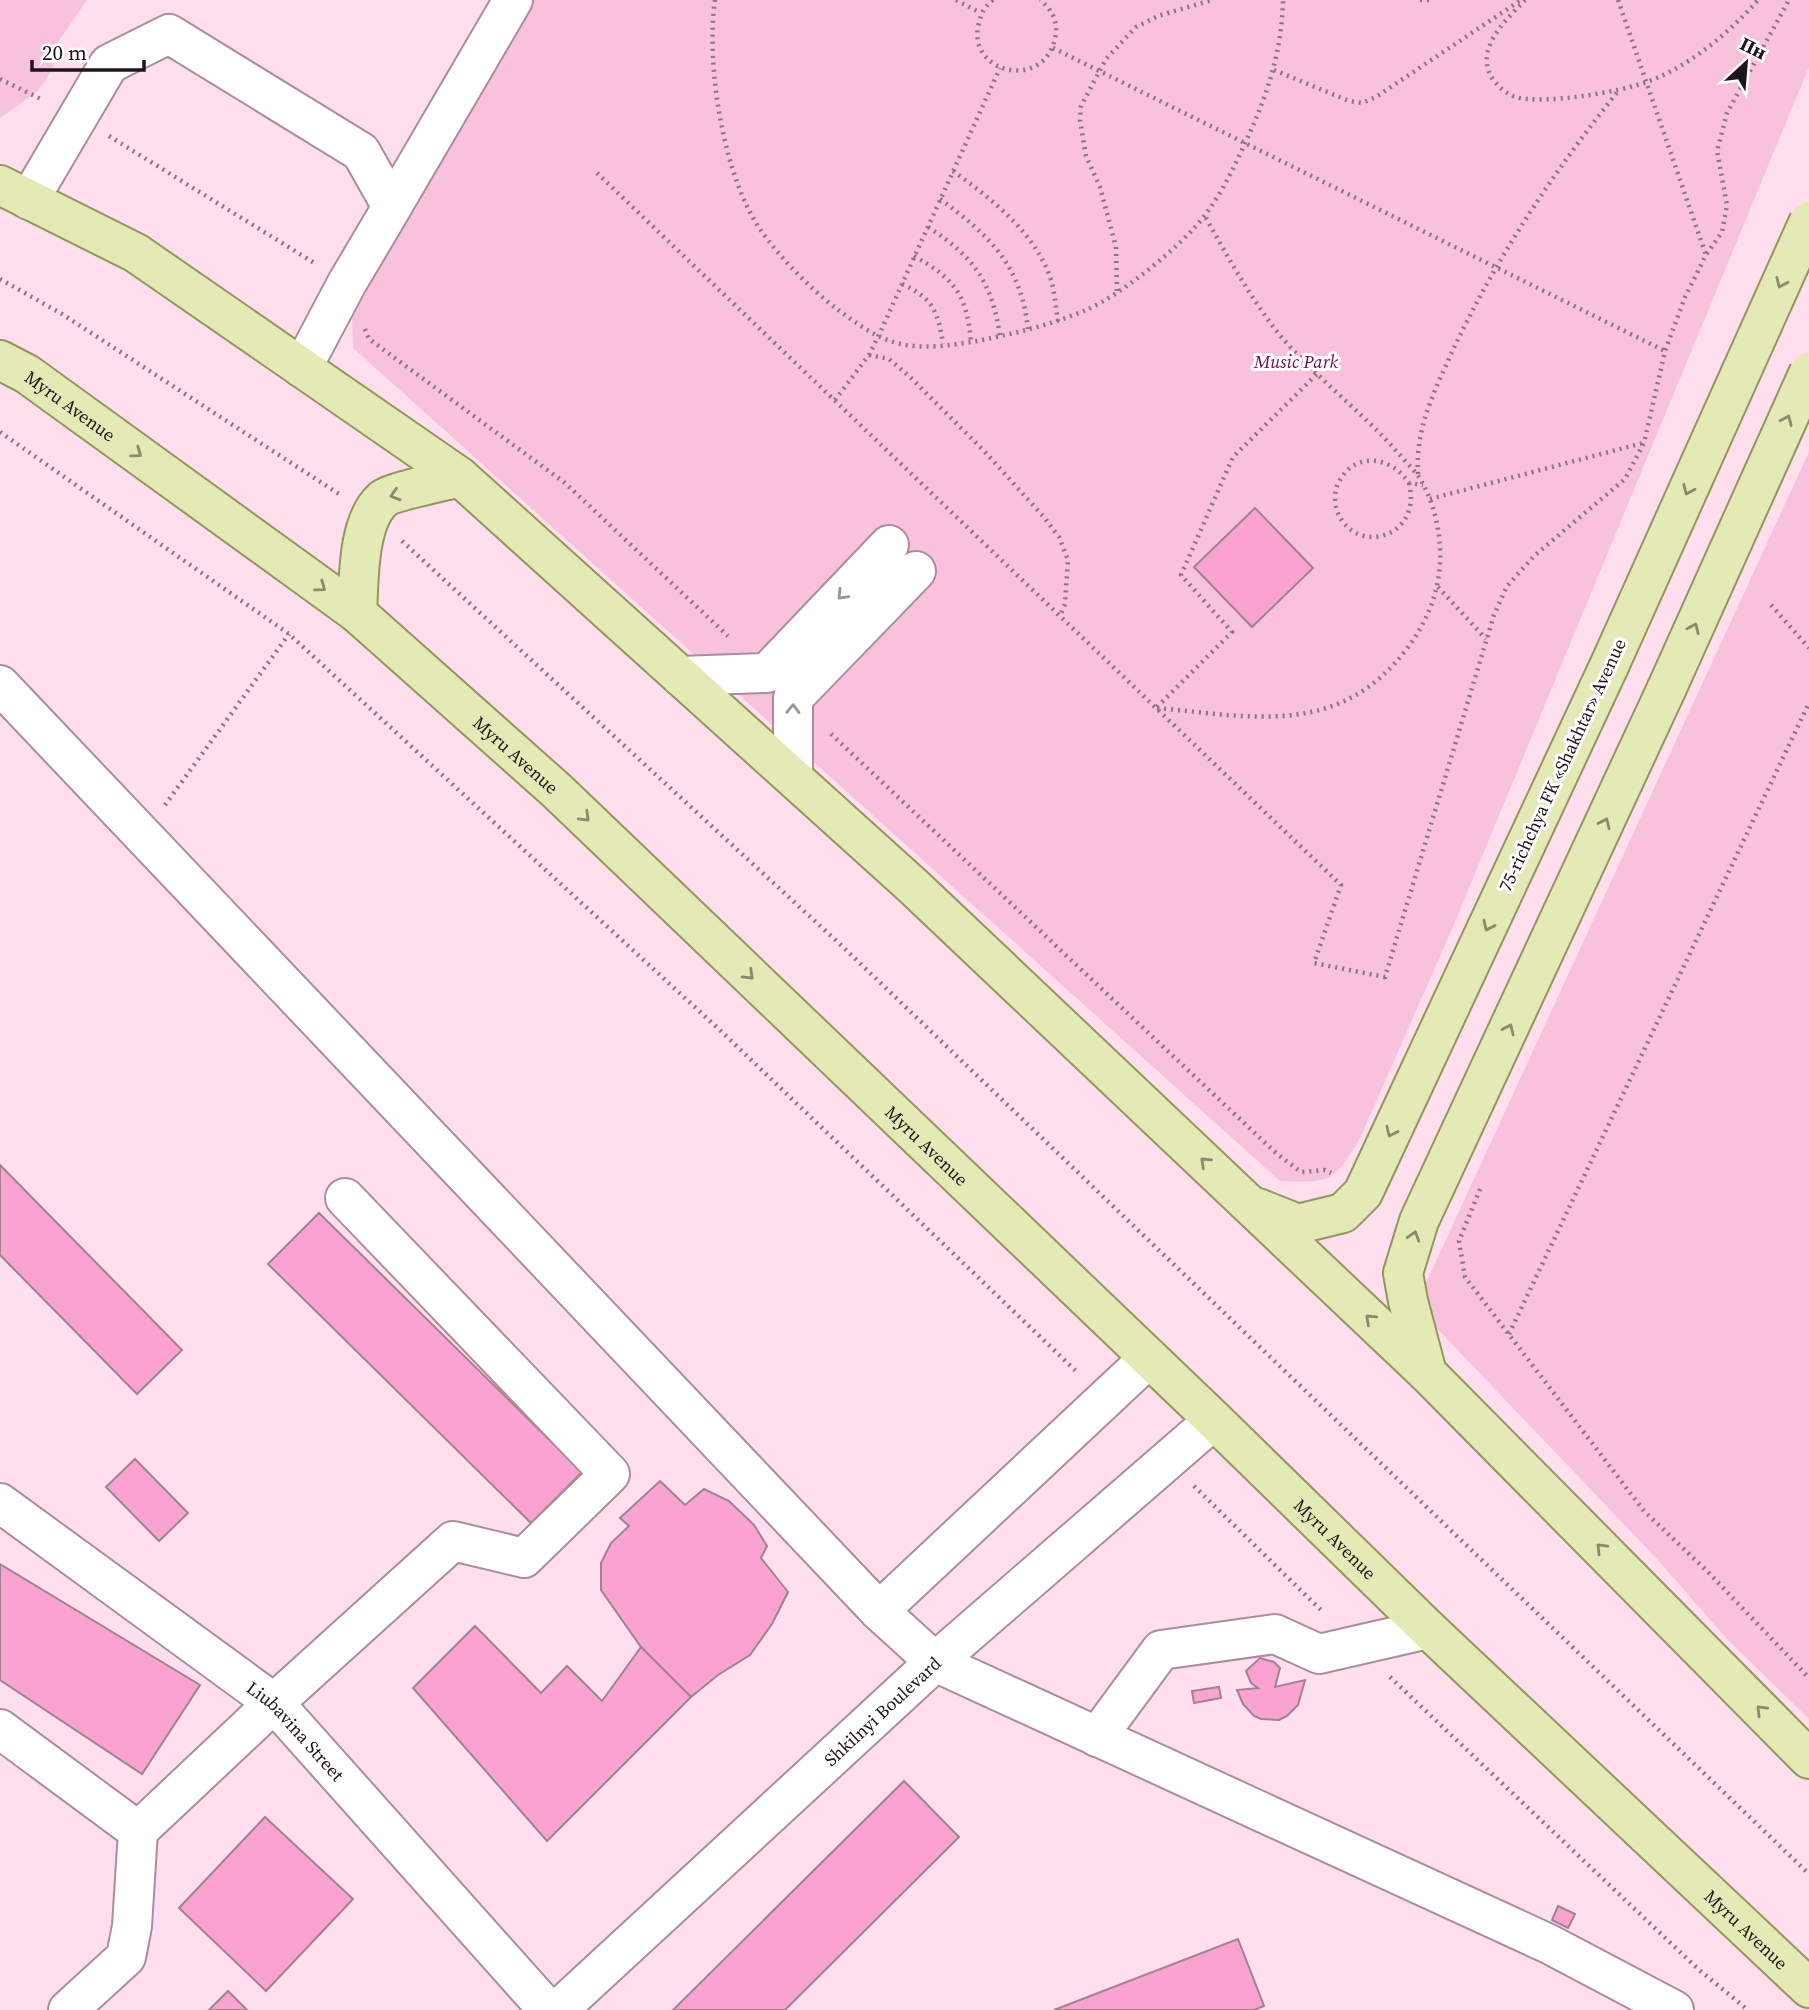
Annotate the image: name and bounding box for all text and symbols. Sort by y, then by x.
scale bar [32,28,144,72]
north arrow [1711,28,1781,98]
text: Пн [1736,30,1771,65]
text: 20 m [42,38,87,67]
one-way arrow [1775,276,1789,288]
park label: Music Park [1253,349,1339,374]
street label: Myru Avenue [20,364,121,447]
one-way arrow [1779,415,1793,428]
one-way arrow [129,445,142,457]
one-way arrow [1682,483,1696,495]
one-way arrow [389,487,401,502]
one-way arrow [313,579,326,591]
one-way arrow [837,587,850,600]
one-way arrow [1686,623,1700,635]
street label: 75-richchya FK «Shakhtar» Avenue [1492,634,1632,896]
one-way arrow [785,703,801,714]
street label: Myru Avenue [468,710,564,799]
one-way arrow [576,809,589,822]
one-way arrow [1596,818,1610,830]
one-way arrow [1482,918,1496,931]
one-way arrow [741,966,754,979]
one-way arrow [1500,1024,1514,1036]
street label: Myru Avenue [880,1100,974,1191]
one-way arrow [1386,1125,1400,1137]
one-way arrow [1200,1158,1213,1171]
one-way arrow [1406,1230,1421,1242]
one-way arrow [1365,1314,1378,1327]
street label: Myru Avenue [1289,1493,1382,1585]
one-way arrow [1597,1543,1610,1556]
street label: Shkilnyi Boulevard [818,1650,946,1771]
street label: Liubavina Street [242,1675,350,1786]
one-way arrow [1757,1706,1769,1718]
street label: Myru Avenue [1699,1884,1794,1975]

